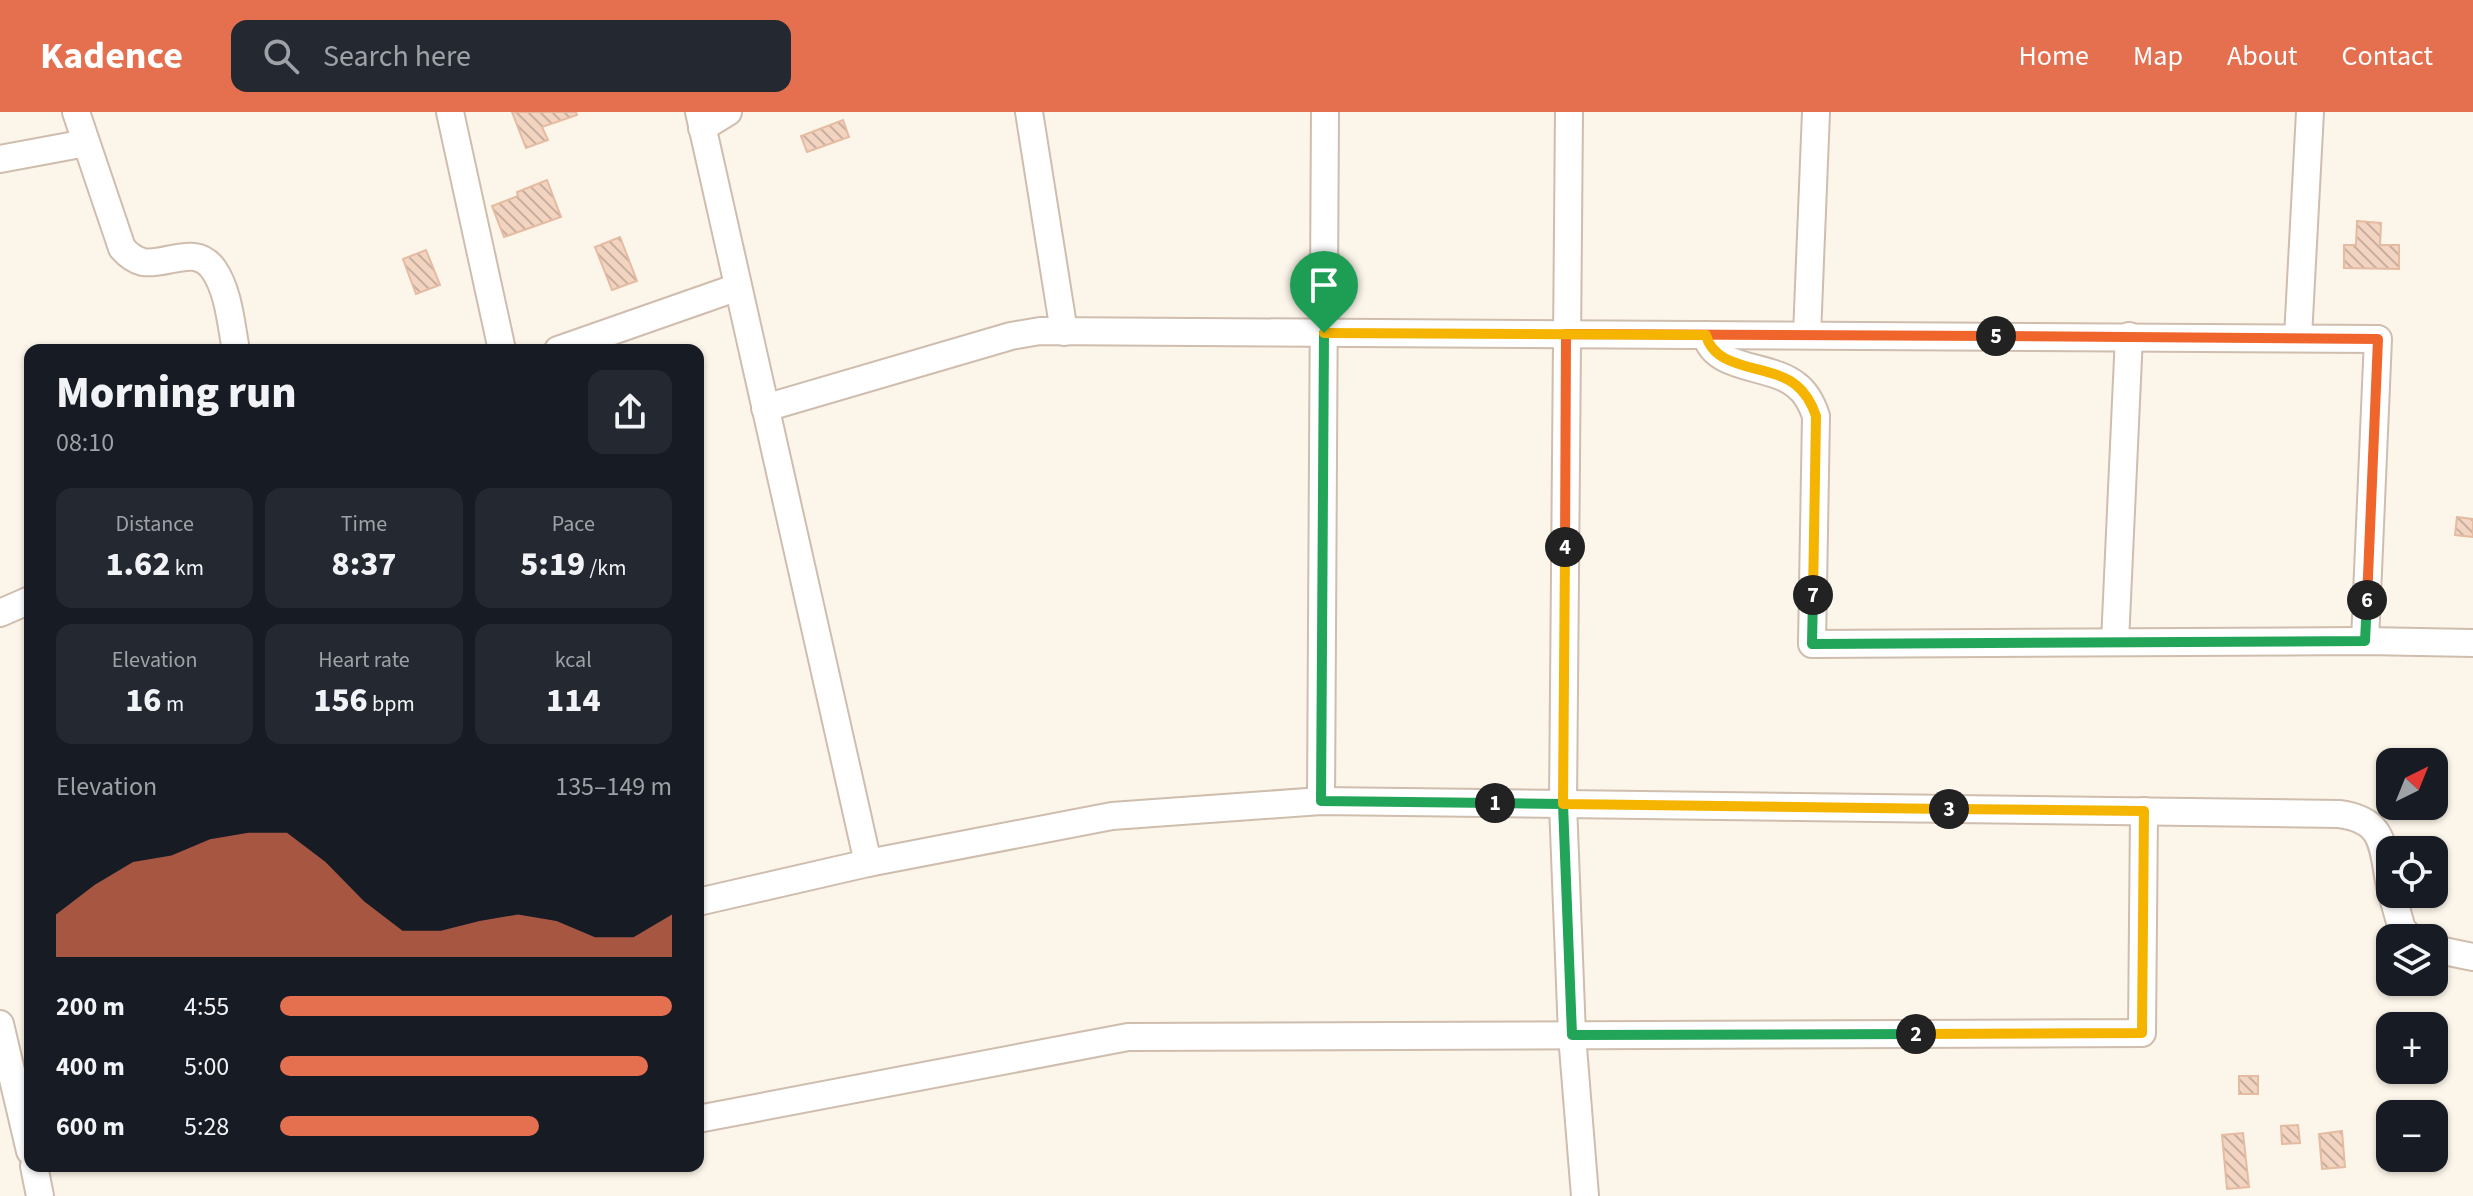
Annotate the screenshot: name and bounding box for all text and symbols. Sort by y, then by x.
search box [231,20,791,92]
text: Kadence [40,29,183,83]
icon: search [259,34,303,78]
text: Search here [323,35,471,78]
text: Home [2018,36,2089,76]
text: Map [2133,36,2183,76]
text: About [2227,36,2298,76]
text: Contact [2342,36,2433,76]
pin [1290,251,1358,333]
icon: arrive [1302,263,1346,307]
pin: 5 [1976,316,2016,356]
text: 5 [1990,320,2002,352]
text: Morning run [56,362,297,425]
button: share [588,370,672,454]
text: 08:10 [56,424,114,461]
text: Distance [116,508,194,540]
text: Time [341,508,387,540]
text: Pace [552,508,595,540]
pin: 4 [1545,527,1585,567]
text: 4 [1559,531,1571,563]
text: 1.62 [105,540,170,589]
text: 8:37 [331,540,397,589]
text: 5:19 [520,540,585,589]
text: km [170,552,204,584]
text: /km [585,552,626,584]
pin: 7 [1793,575,1833,615]
text: 7 [1807,579,1819,611]
pin: 6 [2347,580,2387,620]
text: 6 [2361,584,2373,616]
text: Elevation [112,644,198,676]
text: Heart rate [318,644,410,676]
text: kcal [555,644,592,676]
text: 16 [125,676,162,725]
text: 156 [313,676,368,725]
text: 114 [546,676,601,725]
text: m [162,688,184,720]
text: bpm [368,688,415,720]
north arrow [2376,748,2448,820]
map controls [2376,748,2448,1172]
text: Elevation [56,768,157,805]
text: 135–149 m [555,768,672,805]
pin: 1 [1475,783,1515,823]
text: 1 [1489,787,1501,819]
pin: 3 [1929,789,1969,829]
text: 3 [1943,793,1955,825]
button: locate [2376,836,2448,908]
button: layers [2376,924,2448,996]
text: 200 m [56,988,125,1025]
text: 4:55 [184,988,229,1025]
button: + [2376,1012,2448,1084]
pin: 2 [1896,1014,1936,1054]
text: 2 [1910,1018,1922,1050]
text: 400 m [56,1048,125,1085]
text: 5:00 [184,1048,229,1085]
button: − [2376,1100,2448,1172]
text: 600 m [56,1108,125,1145]
text: 5:28 [184,1108,229,1145]

